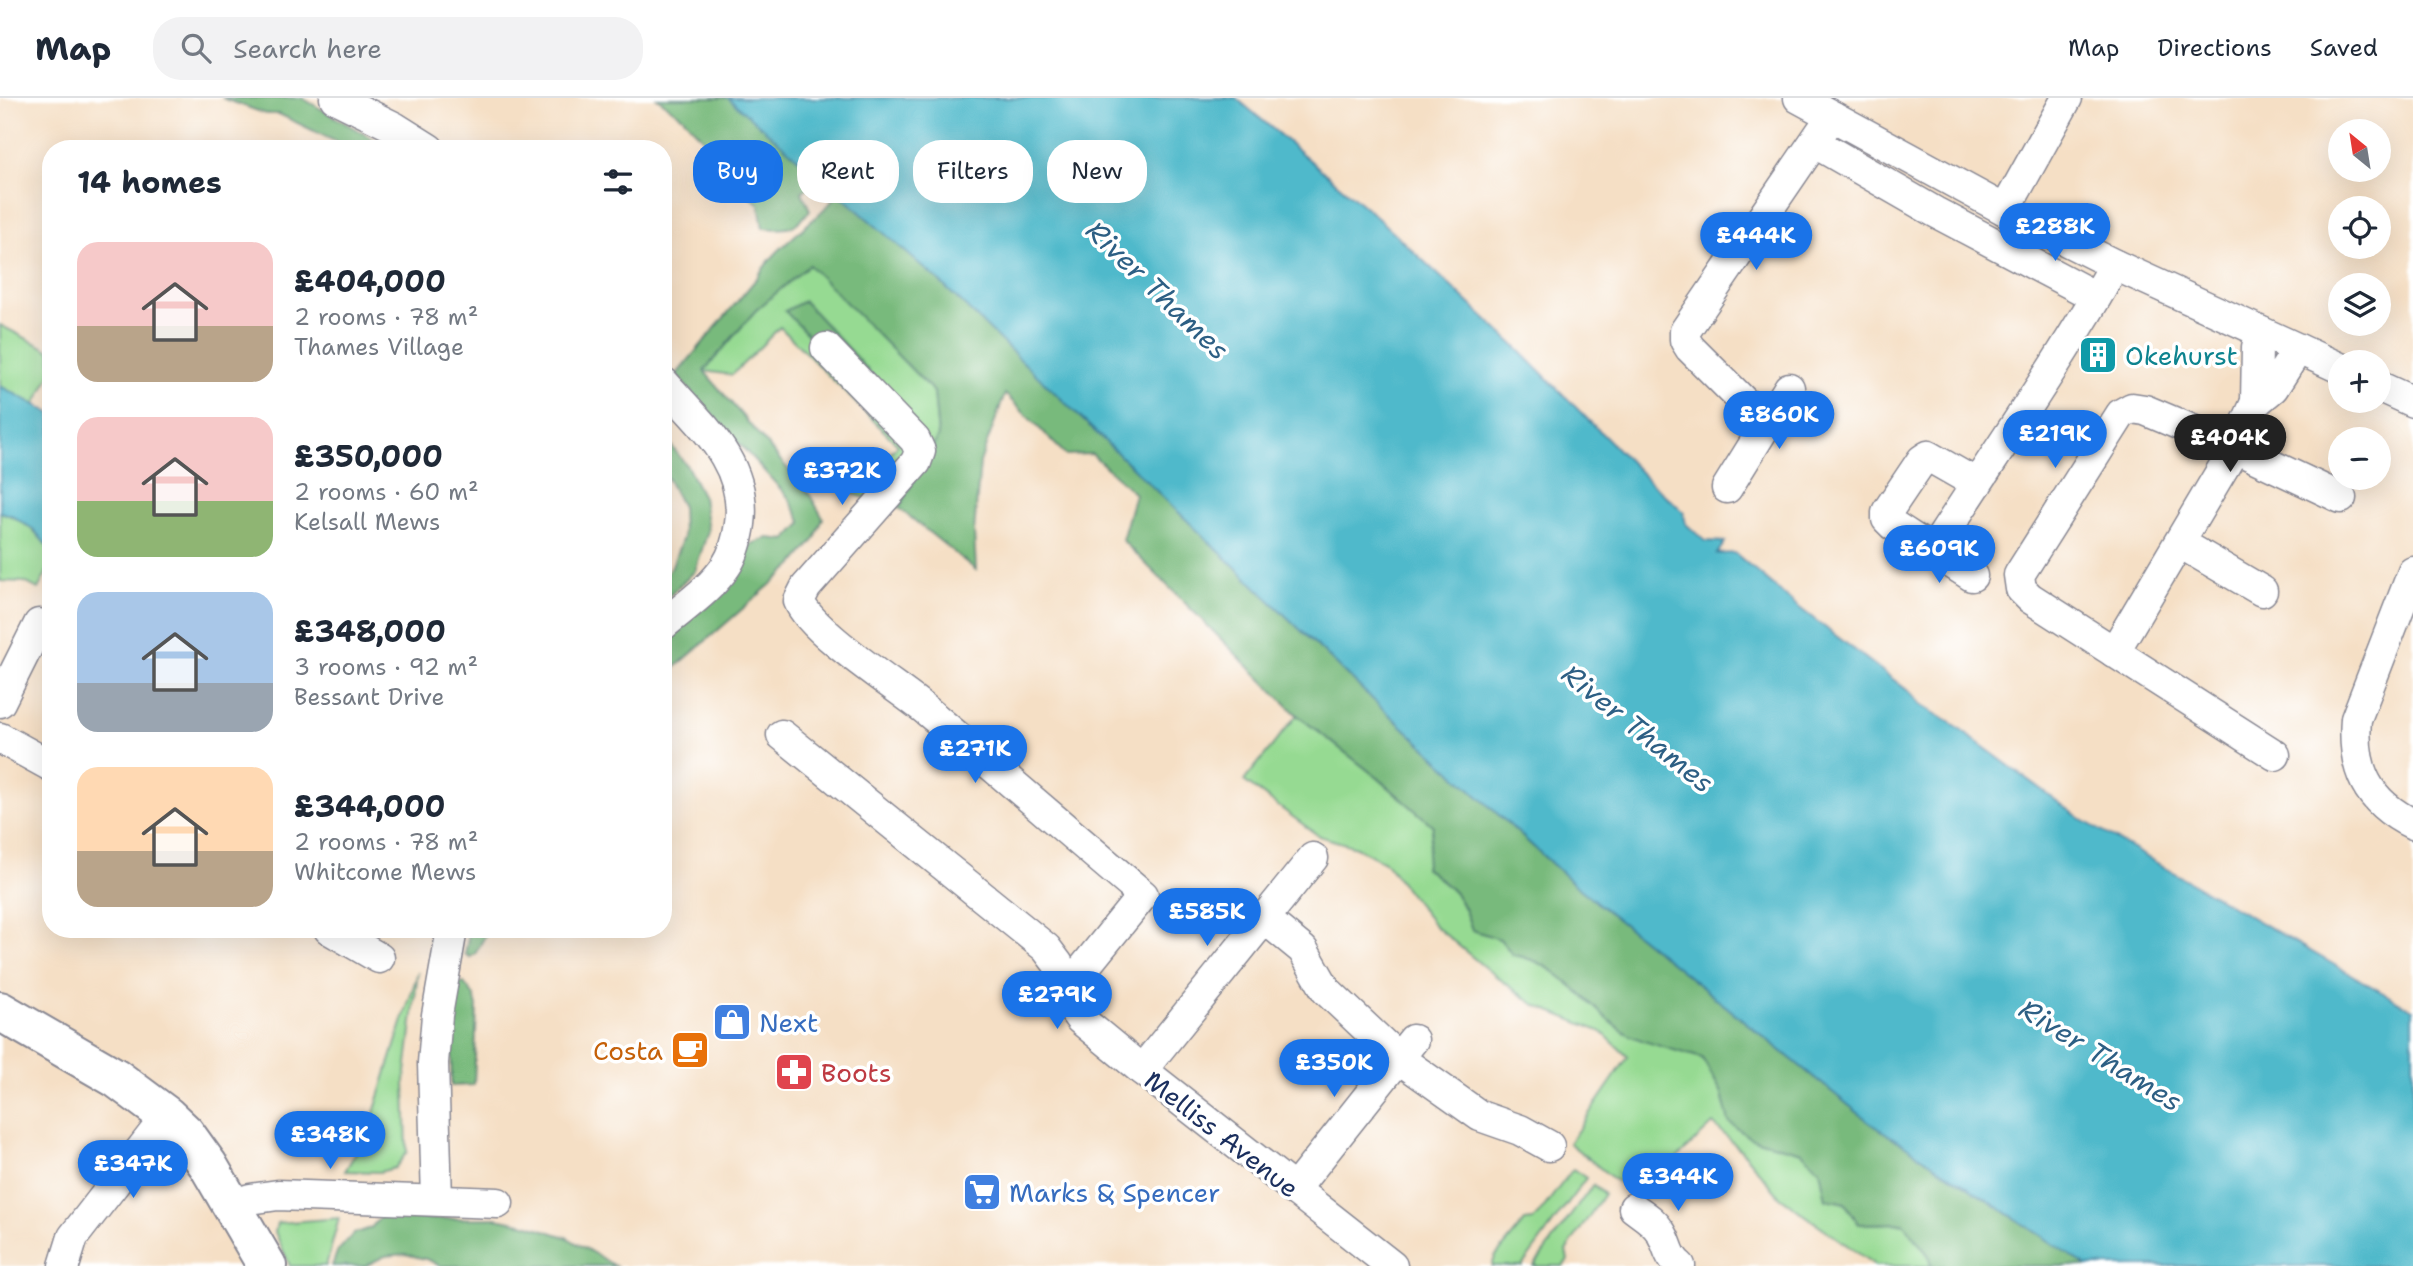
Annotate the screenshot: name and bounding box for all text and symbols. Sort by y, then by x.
search box [153,17,643,80]
text: Map [35,26,111,71]
icon: search [177,29,215,67]
text: Search here [233,31,382,66]
text: Map [2068,32,2119,64]
text: Directions [2157,32,2272,64]
text: Saved [2310,32,2378,64]
north arrow [2328,119,2390,182]
map controls [2328,119,2391,490]
chip: Buy [693,140,783,203]
chip: Rent [797,140,899,203]
chip: Filters [913,140,1033,203]
chip: New [1047,140,1147,203]
text: 14 homes [77,162,222,203]
icon: filters [599,163,637,201]
button: locate [2328,196,2391,259]
pin: £288K [2006,204,2104,263]
text: £288K [2015,211,2095,241]
water label: River Thames [1078,212,1238,368]
pin: £444K [1707,212,1805,272]
text: £444K [1716,220,1796,250]
text: £404,000 [294,261,446,302]
icon: home [133,270,217,354]
button: layers [2328,273,2391,336]
text: 2 rooms · 78 m² [294,302,478,332]
text: Thames Village [294,332,464,362]
building icon: Okehurst [2077,334,2119,376]
place label: Okehurst [2125,338,2238,373]
button: + [2328,350,2391,413]
pin: £860K [1730,392,1828,451]
text: £860K [1739,399,1819,429]
pin: £219K [2006,410,2104,470]
pin: £404K [2181,414,2279,474]
text: £219K [2019,418,2091,448]
text: £404K [2190,422,2270,452]
button: − [2328,427,2391,490]
text: £350,000 [294,436,443,477]
icon: home [133,445,217,529]
pin: £372K [793,448,891,507]
text: £372K [803,455,881,485]
text: 2 rooms · 60 m² [294,477,479,507]
text: Kelsall Mews [294,507,440,537]
pin: £609K [1890,526,1988,585]
text: £609K [1899,533,1979,563]
text: £348,000 [294,611,446,652]
icon: home [133,620,217,704]
text: 3 rooms · 92 m² [294,652,478,682]
water label: River Thames [1554,655,1722,801]
text: Bessant Drive [294,682,445,712]
pin: £271K [926,726,1024,785]
text: £271K [939,733,1011,763]
text: £344,000 [294,786,446,827]
icon: home [133,795,217,879]
text: 2 rooms · 78 m² [294,827,478,857]
text: Whitcome Mews [294,857,476,887]
pin: £585K [1158,888,1256,948]
text: £585K [1169,896,1245,926]
pin: £279K [1008,972,1106,1031]
text: £279K [1018,979,1096,1009]
water label: River Thames [2012,990,2190,1120]
shop icon: Next [711,1001,753,1043]
place label: Next [759,1005,818,1040]
cafe icon: Costa [669,1029,711,1071]
place label: Costa [593,1033,663,1068]
pin: £350K [1285,1040,1383,1099]
text: £350K [1295,1047,1373,1077]
pharmacy icon: Boots [773,1051,815,1093]
place label: Boots [821,1055,892,1090]
street label: Melliss Avenue [1137,1063,1307,1205]
pin: £348K [281,1112,379,1171]
text: £348K [290,1119,370,1149]
pin: £347K [84,1140,182,1200]
text: £347K [94,1148,172,1178]
pin: £344K [1629,1154,1727,1213]
text: £344K [1638,1161,1718,1191]
supermarket icon: Marks & Spencer [961,1171,1003,1213]
place label: Marks & Spencer [1009,1175,1220,1210]

